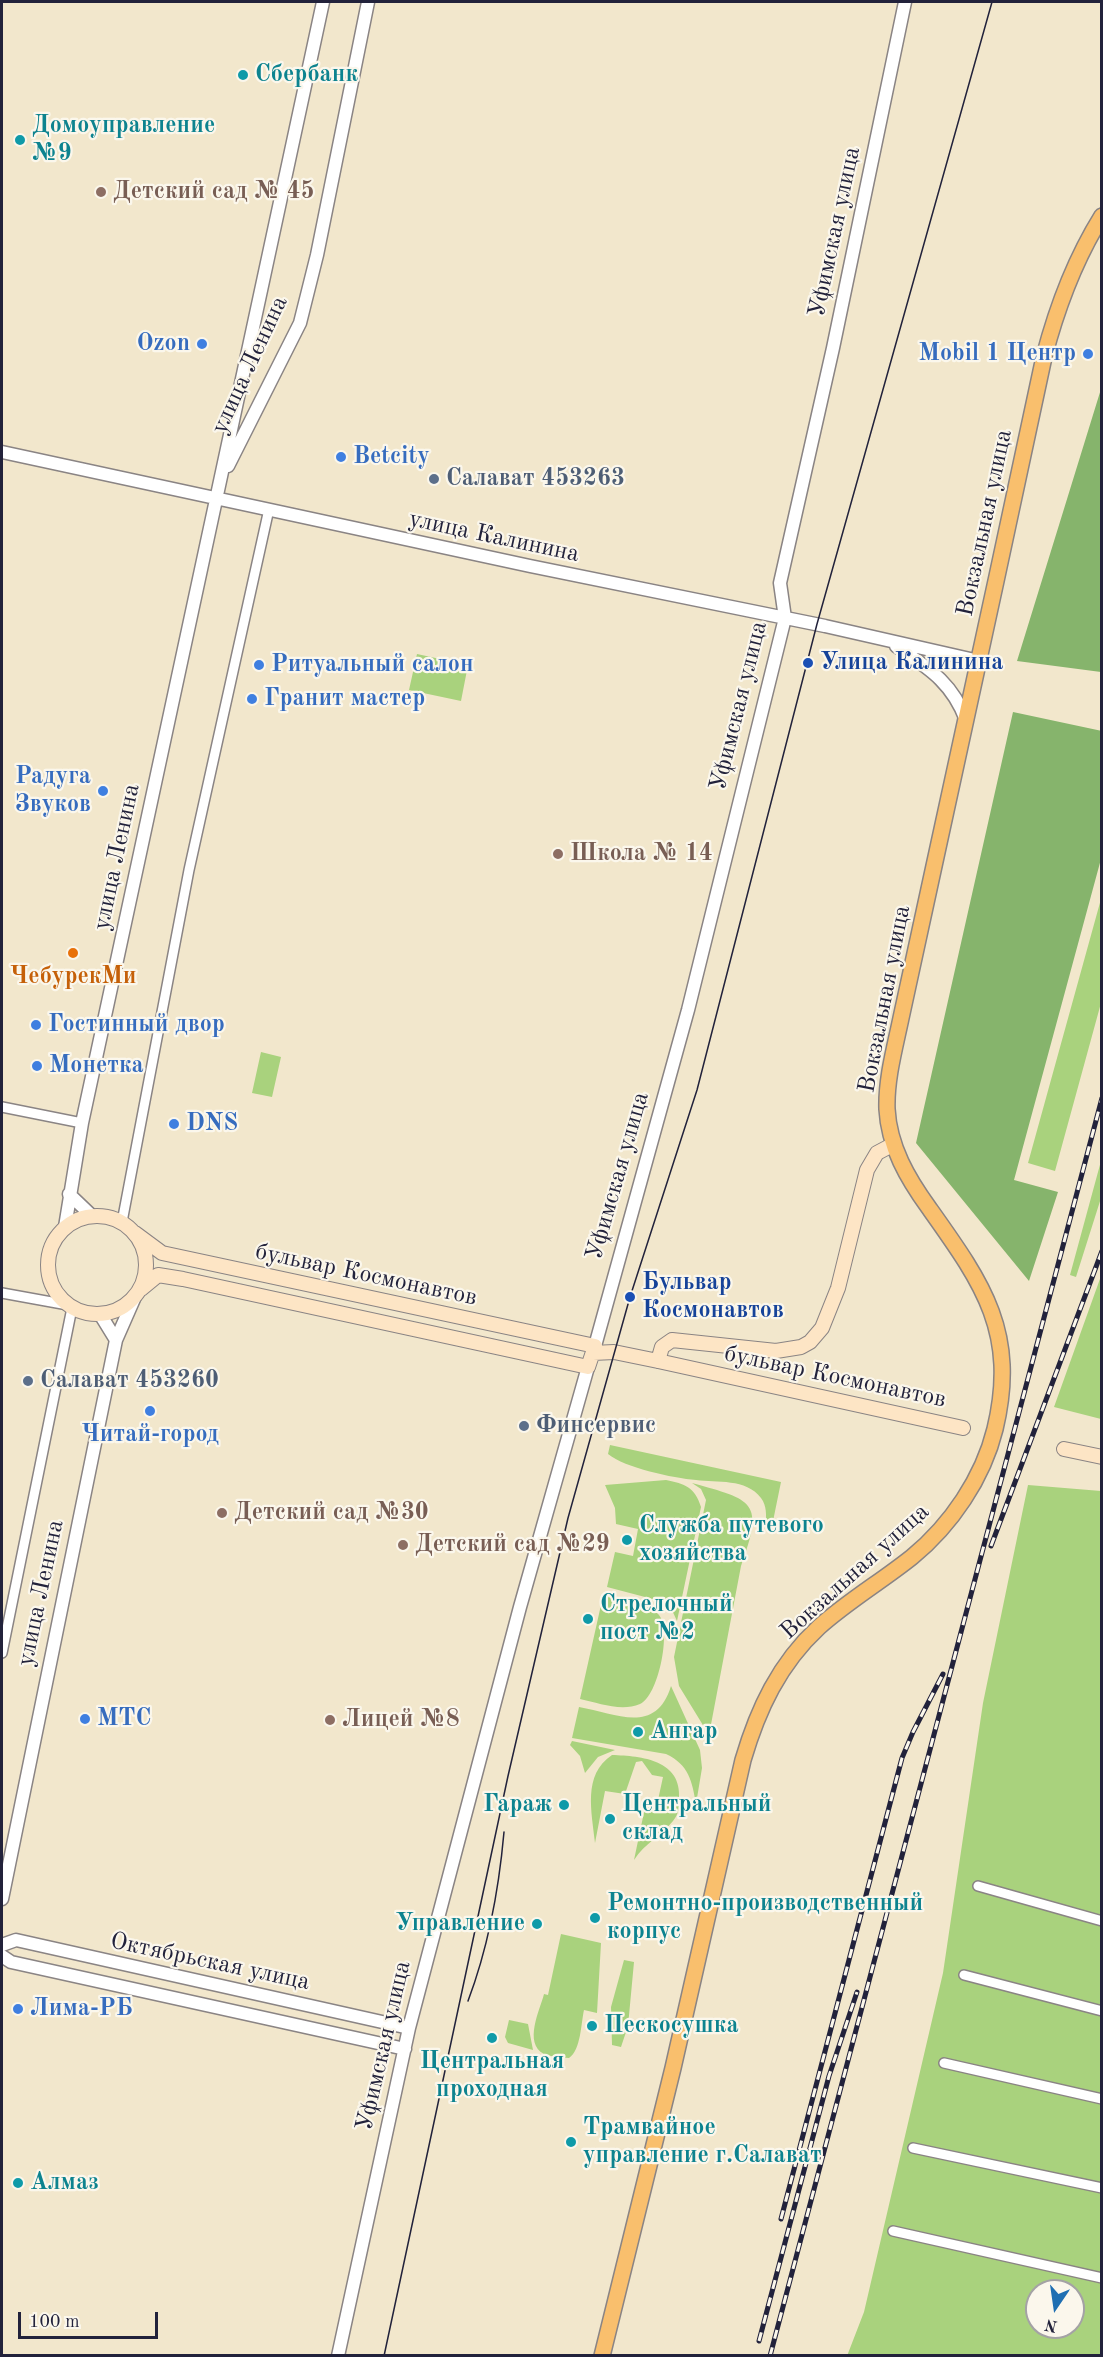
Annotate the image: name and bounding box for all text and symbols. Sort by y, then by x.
place label: Сбербанк [255,61,358,89]
marker: Сбербанк [236,68,250,82]
place label: Домоуправление №9 [32,112,215,168]
marker: Домоуправление №9 [13,133,27,147]
street label: Уфимская улица [803,144,867,320]
place label: Детский сад № 45 [113,178,315,206]
marker: Детский сад № 45 [94,185,108,199]
street label: улица Ленина [205,291,295,439]
place label: Ozon [136,330,190,358]
marker: Ozon [195,337,209,351]
place label: Mobil 1 Центр [919,340,1076,368]
marker: Mobil 1 Центр [1081,347,1095,361]
street label: Вокзальная улица [951,427,1019,619]
place label: Betcity [353,443,430,471]
marker: Betcity [334,450,348,464]
place label: Салават 453263 [446,465,625,493]
marker: Салават 453263 [427,472,441,486]
street label: улица Калинина [406,505,582,569]
street label: Уфимская улица [704,618,774,794]
place label: Улица Калинина [820,649,1004,677]
place label: Ритуальный салон [271,651,473,679]
marker: Улица Калинина [801,656,815,670]
marker: Ритуальный салон [252,658,266,672]
place label: Гранит мастер [264,685,425,713]
marker: Гранит мастер [245,692,259,706]
place label: Радуга Звуков [14,763,91,819]
street label: улица Ленина [87,781,147,933]
marker: Радуга Звуков [96,784,110,798]
place label: Школа № 14 [570,840,713,868]
marker: Школа № 14 [551,847,565,861]
street label: Вокзальная улица [853,903,917,1095]
marker: ЧебурекМи [66,946,80,960]
place label: ЧебурекМи [9,963,137,991]
place label: Гостинный двор [48,1011,225,1039]
marker: Гостинный двор [29,1018,43,1032]
place label: Монетка [49,1052,144,1080]
marker: Монетка [30,1059,44,1073]
street label: Уфимская улица [580,1089,656,1263]
place label: DNS [186,1110,238,1138]
marker: DNS [167,1117,181,1131]
street label: бульвар Космонавтов [253,1237,479,1313]
place label: Бульвар Космонавтов [642,1269,784,1325]
marker: Бульвар Космонавтов [623,1290,637,1304]
street label: бульвар Космонавтов [722,1339,948,1415]
place label: Салават 453260 [40,1367,219,1395]
marker: Салават 453260 [21,1374,35,1388]
marker: Читай-город [143,1404,157,1418]
place label: Финсервис [536,1412,656,1440]
marker: Финсервис [517,1419,531,1433]
place label: Читай-город [81,1421,219,1449]
street label: Вокзальная улица [775,1498,935,1646]
place label: Детский сад №30 [234,1499,429,1527]
marker: Детский сад №30 [215,1506,229,1520]
place label: Служба путевого хозяйства [639,1512,824,1568]
street label: улица Ленина [11,1517,71,1669]
place label: Детский сад №29 [415,1531,610,1559]
marker: Служба путевого хозяйства [620,1533,634,1547]
marker: Детский сад №29 [396,1538,410,1552]
place label: Стрелочный пост №2 [600,1591,733,1647]
marker: Стрелочный пост №2 [581,1612,595,1626]
place label: МТС [97,1705,151,1733]
place label: Лицей №8 [342,1706,460,1734]
marker: МТС [78,1712,92,1726]
marker: Лицей №8 [323,1713,337,1727]
place label: Ангар [650,1718,718,1746]
marker: Ангар [631,1725,645,1739]
place label: Гараж [483,1791,552,1819]
place label: Центральный склад [622,1791,772,1847]
marker: Гараж [557,1798,571,1812]
marker: Центральный склад [603,1812,617,1826]
place label: Ремонтно-производственный корпус [607,1890,923,1946]
place label: Управление [395,1910,525,1938]
marker: Ремонтно-производственный корпус [588,1911,602,1925]
marker: Управление [530,1917,544,1931]
street label: Октябрьская улица [108,1927,312,1997]
street label: Уфимская улица [350,1958,418,2134]
place label: Лима-РБ [30,1995,133,2023]
marker: Лима-РБ [11,2002,25,2016]
place label: Пескосушка [604,2012,739,2040]
marker: Пескосушка [585,2019,599,2033]
marker: Центральная проходная [485,2031,499,2045]
place label: Центральная проходная [420,2048,564,2104]
place label: Трамвайное управление г.Салават [583,2114,822,2170]
marker: Трамвайное управление г.Салават [564,2135,578,2149]
place label: Алмаз [30,2169,99,2197]
marker: Алмаз [11,2176,25,2190]
north arrow [1025,2279,1085,2339]
scale bar [21,2300,160,2338]
text: 100 m [29,2313,80,2331]
text: N [1044,2315,1059,2334]

